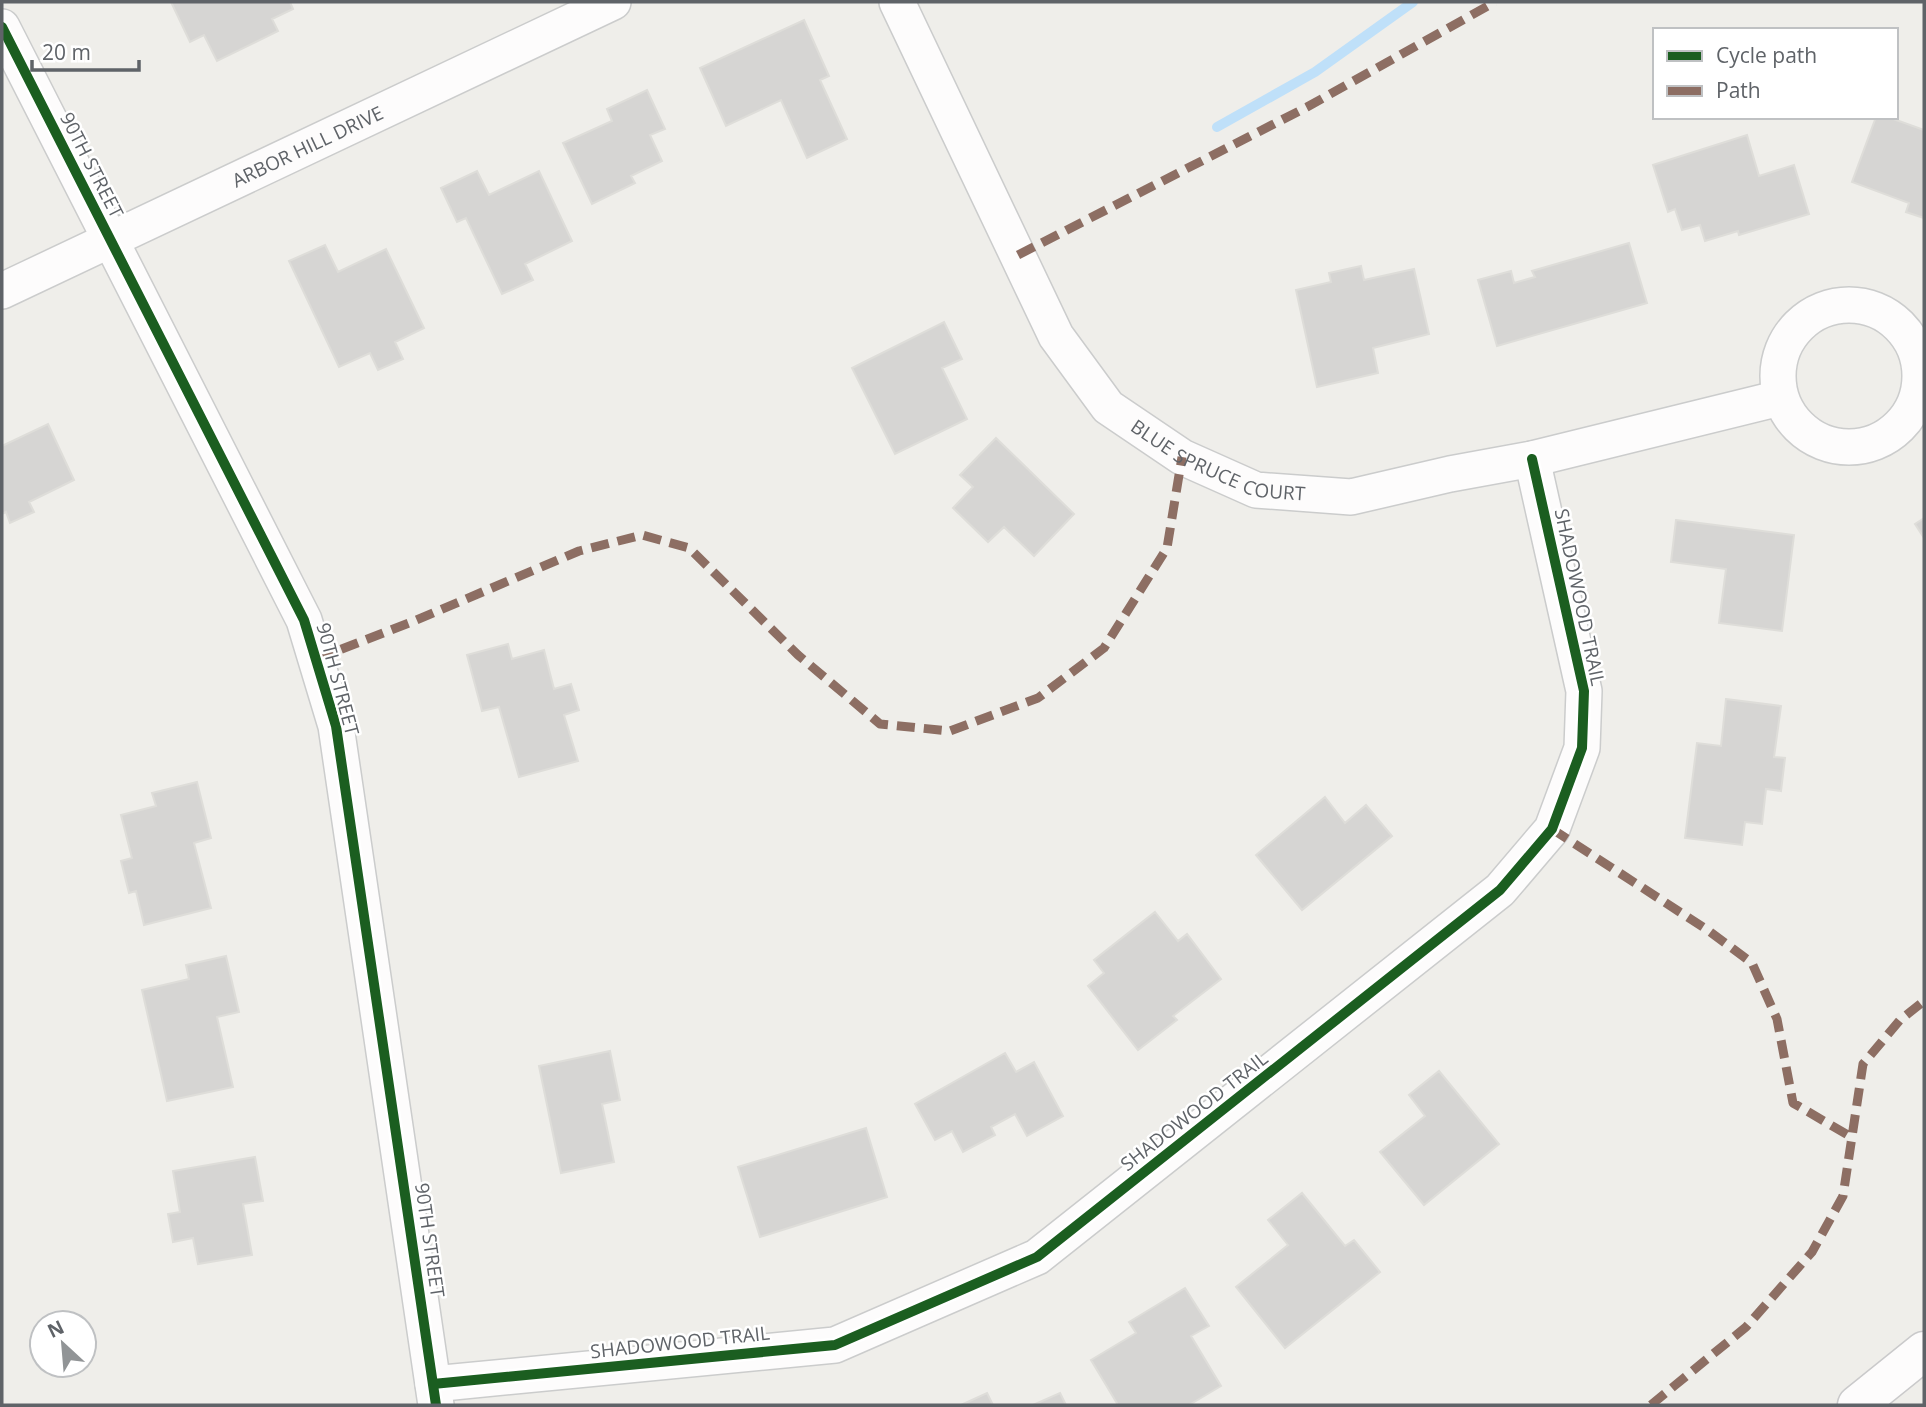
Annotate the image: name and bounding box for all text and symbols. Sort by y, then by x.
scale bar [32,28,138,72]
legend [1653,28,1898,119]
text: 20 m [42,38,91,66]
text: Cycle path [1716,41,1817,69]
text: Path [1716,76,1761,104]
street label: ARBOR HILL DRIVE [228,100,387,193]
street label: 90TH STREET [54,108,130,223]
street label: BLUE SPRUCE COURT [1126,413,1307,507]
street label: SHADOWOOD TRAIL [1549,506,1611,688]
street label: 90TH STREET [311,620,366,739]
street label: SHADOWOOD TRAIL [1115,1045,1273,1177]
street label: 90TH STREET [409,1181,451,1299]
north arrow [28,1309,98,1379]
text: N [43,1314,68,1344]
street label: SHADOWOOD TRAIL [589,1320,771,1364]

